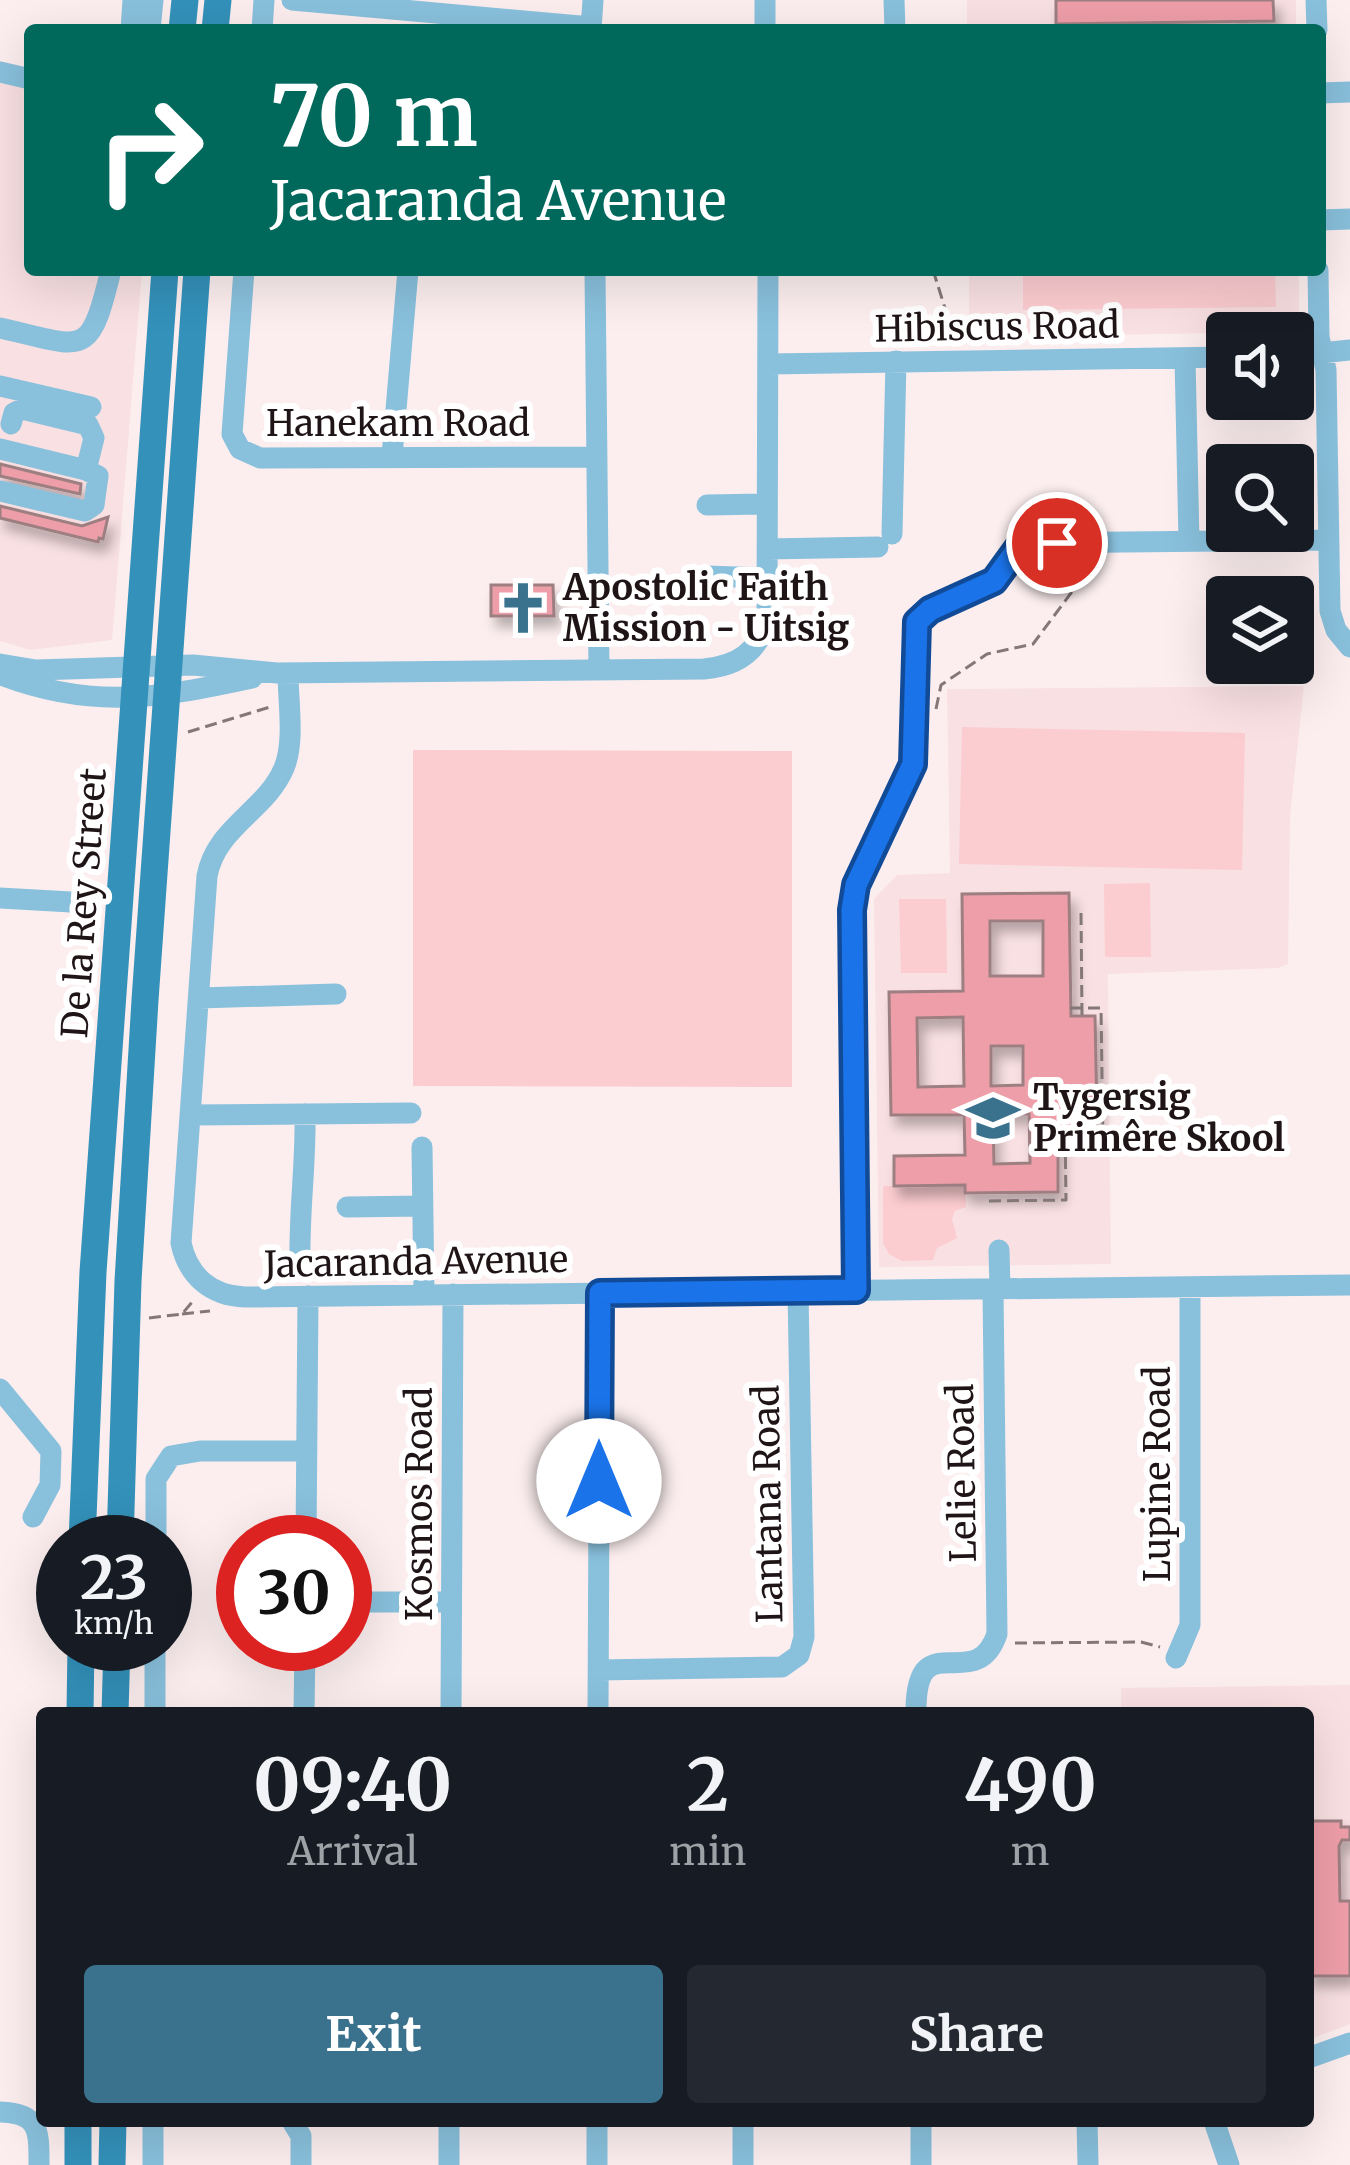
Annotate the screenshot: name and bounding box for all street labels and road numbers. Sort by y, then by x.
street label: Hibiscus Road [874,302,1120,352]
street label: Hanekam Road [266,401,530,446]
street label: De la Rey Street [52,767,116,1039]
street label: Jacaranda Avenue [262,1237,569,1287]
street label: Lupine Road [1135,1366,1180,1582]
street label: Lelie Road [938,1383,986,1563]
street label: Lantana Road [743,1384,793,1624]
street label: Kosmos Road [397,1387,442,1621]

